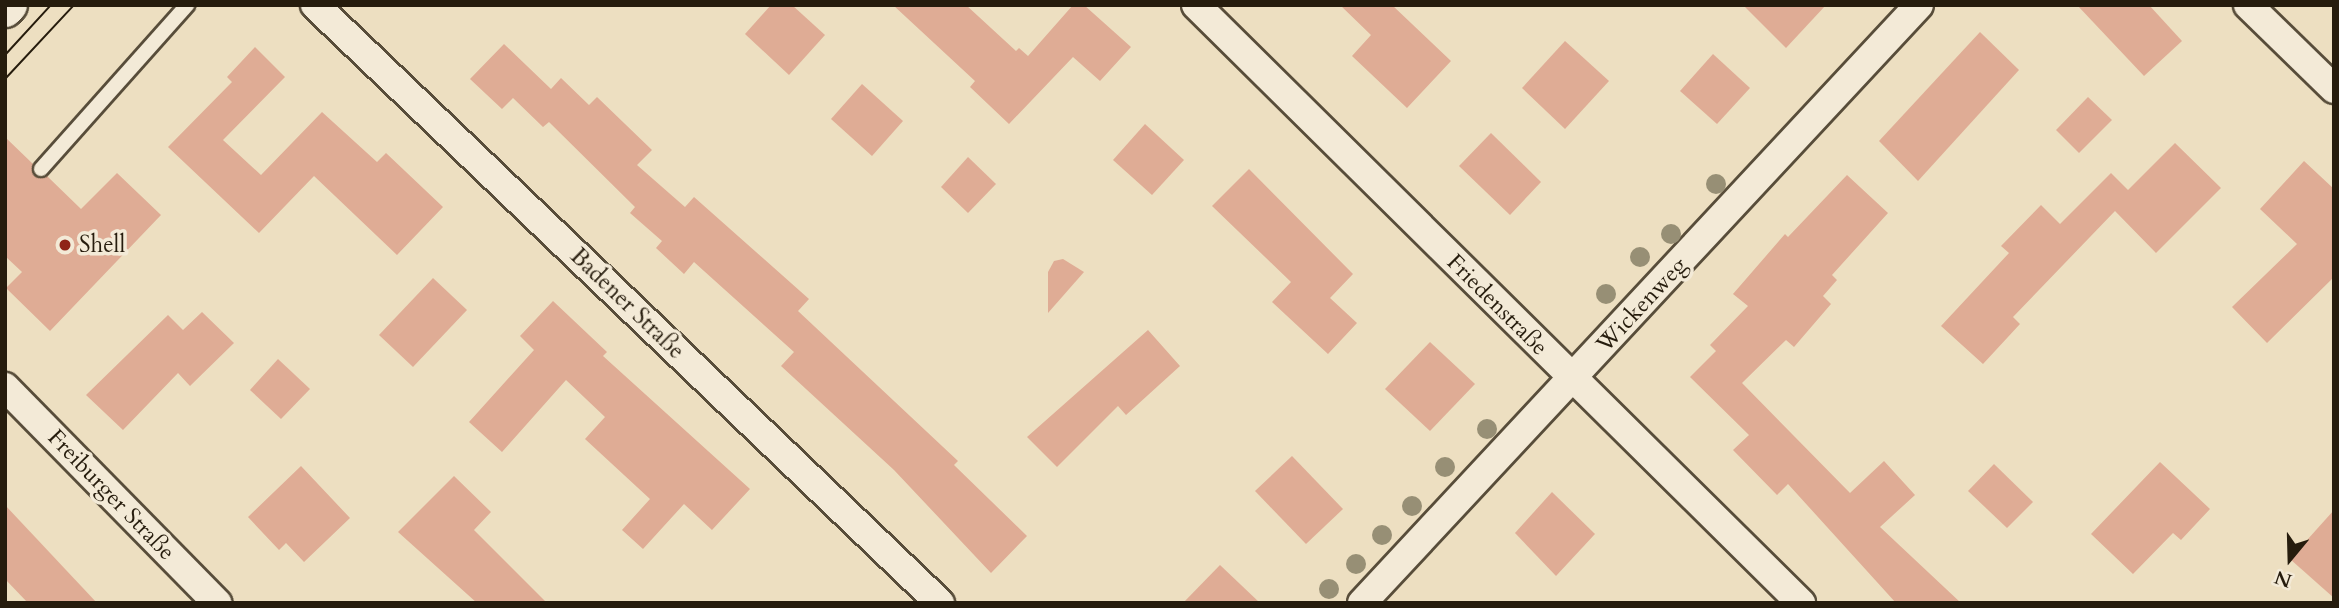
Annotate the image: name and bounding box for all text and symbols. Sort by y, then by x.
place label: Shell [79,231,125,259]
marker: Shell [57,237,73,253]
street label: Badener Straße [564,243,690,365]
street label: Friedenstraße [1441,249,1553,361]
street label: Wickenweg [1591,252,1693,358]
street label: Freiburger Straße [42,424,180,566]
north arrow [2255,524,2325,594]
text: N [2271,564,2295,594]

